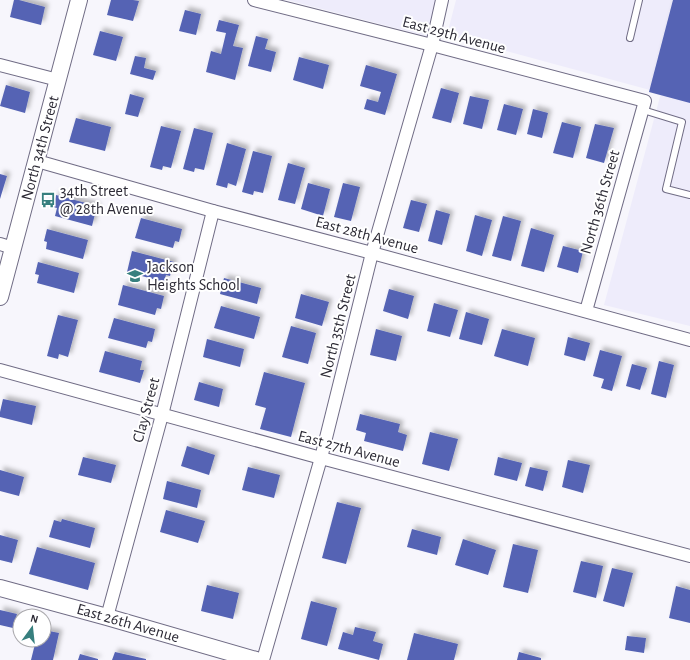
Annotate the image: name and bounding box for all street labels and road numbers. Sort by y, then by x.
street label: East 29th Avenue [401,14,507,56]
street label: North 34th Street [18,94,62,202]
street label: North 36th Street [578,148,622,256]
street label: East 28th Avenue [314,214,420,256]
street label: North 35th Street [317,272,359,380]
street label: Clay Street [130,376,163,444]
street label: East 27th Avenue [296,428,402,470]
street label: East 26th Avenue [75,601,181,645]

